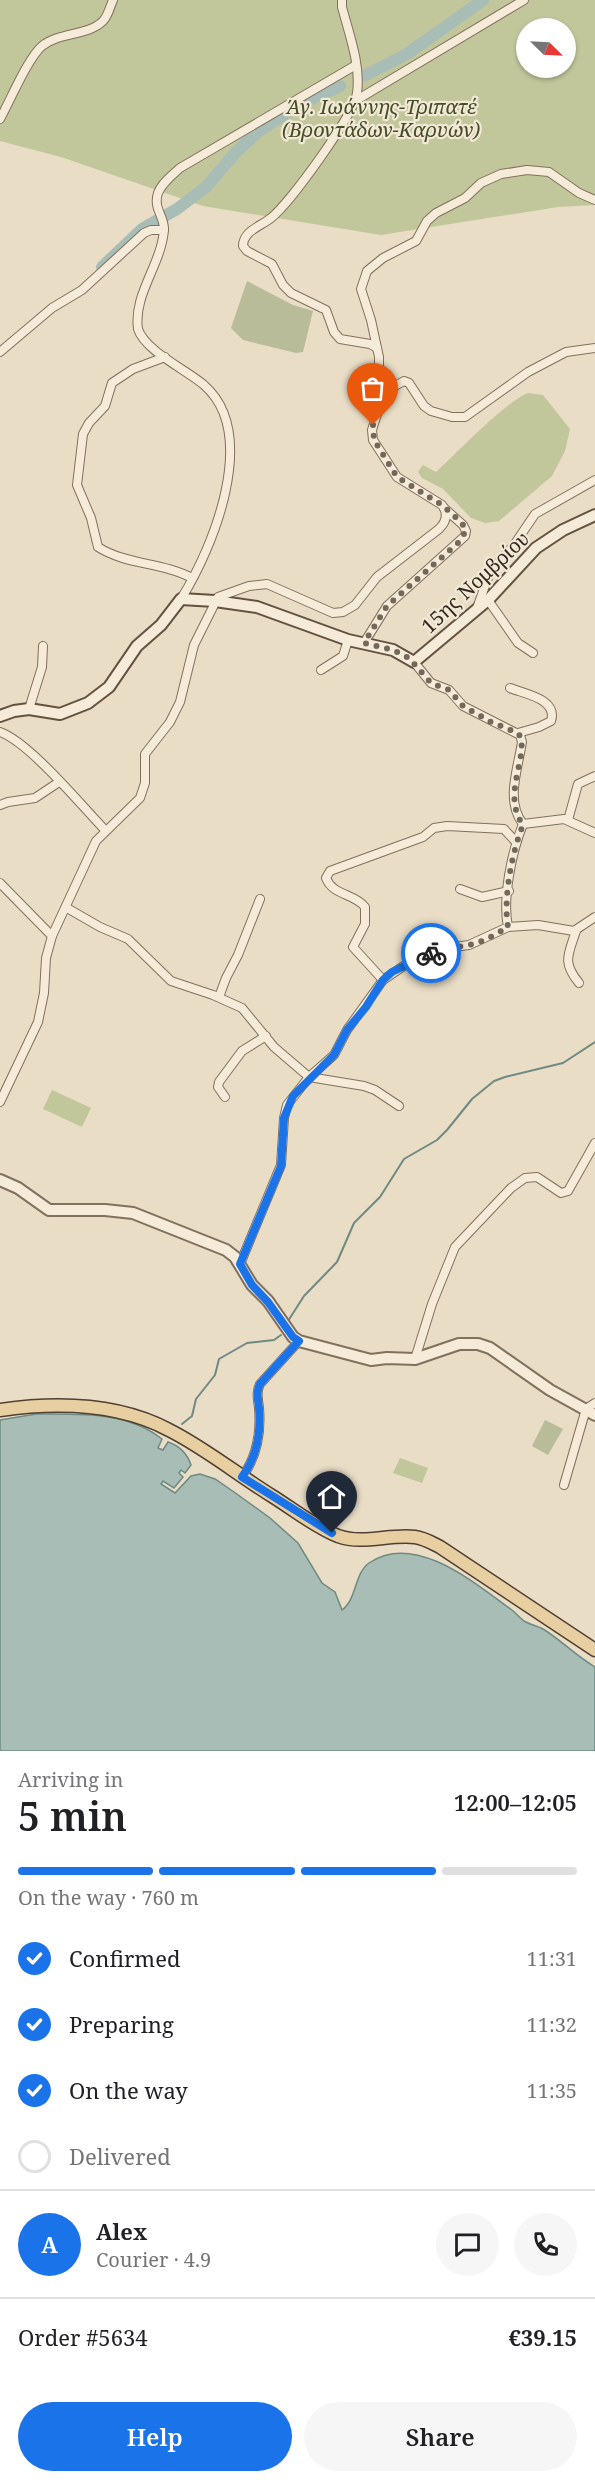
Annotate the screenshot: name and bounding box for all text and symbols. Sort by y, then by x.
north arrow [516,18,576,78]
map controls [516,18,576,78]
park label: Άγ. Ιωάννης-Τριπατέ (Βροντάδων-Καρυών) [282,93,480,143]
pin [347,363,398,425]
icon: bag [356,372,389,405]
street label: 15ης Νομβρίου [415,525,535,639]
courier [401,923,461,983]
icon: bike [415,937,448,970]
pin [306,1471,357,1533]
icon: home [315,1480,348,1513]
text: Arriving in [18,1766,123,1793]
text: 12:00–12:05 [454,1787,577,1817]
text: 5 min [18,1789,127,1842]
text: On the way · 760 m [18,1884,199,1911]
icon: check [18,1942,51,1975]
text: Confirmed [69,1943,180,1973]
text: 11:31 [527,1945,577,1972]
icon: check [18,2008,51,2041]
text: Preparing [69,2009,174,2039]
text: 11:32 [527,2011,577,2038]
icon: check [18,2074,51,2107]
text: On the way [69,2075,188,2105]
text: 11:35 [527,2077,577,2104]
text: Delivered [69,2141,171,2171]
button: chat [436,2213,499,2276]
button: phone [514,2213,577,2276]
text: Alex [96,2216,147,2246]
text: A [41,2229,58,2259]
text: Courier · 4.9 [96,2246,211,2273]
text: Order #5634 [18,2322,148,2352]
text: €39.15 [509,2322,577,2352]
button: Help [18,2402,292,2471]
button: Share [304,2402,577,2471]

